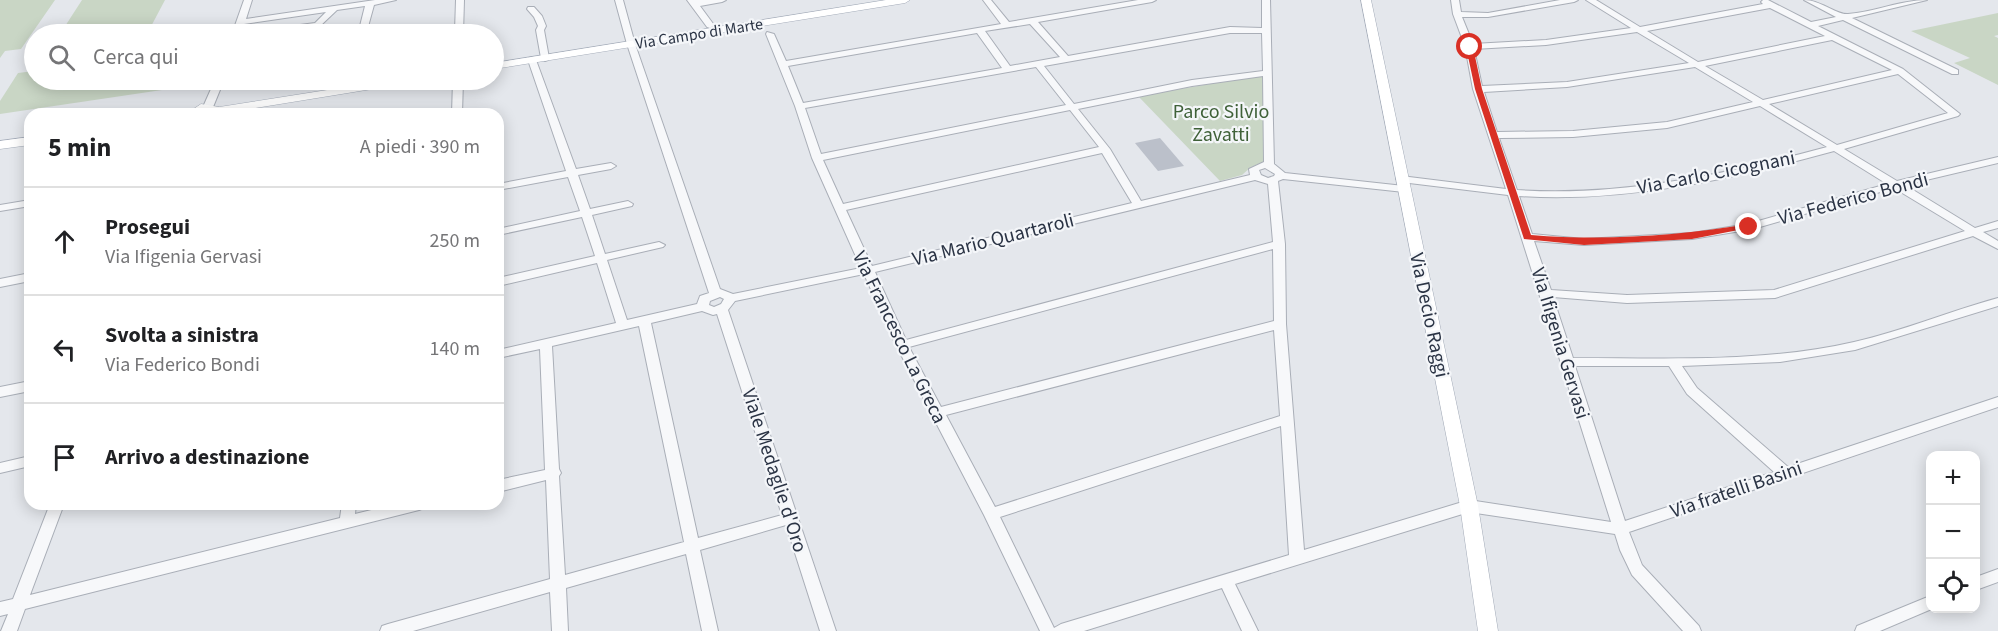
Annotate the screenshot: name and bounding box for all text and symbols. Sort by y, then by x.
street label: Via Campo di Marte [634,13,765,55]
search box [24,24,504,90]
route start [1456,33,1482,59]
icon: search [45,41,78,74]
text: Cerca qui [93,41,179,73]
park label: Parco Silvio Zavatti [1173,98,1269,149]
text: 5 min [48,129,111,166]
text: A piedi · 390 m [360,133,480,161]
street label: Via Carlo Cicognani [1635,144,1798,202]
street label: Via Federico Bondi [1775,165,1932,233]
street label: Via Mario Quartaroli [909,206,1077,274]
text: Prosegui [105,211,190,243]
route end [1735,213,1761,239]
icon: ahead [48,225,81,258]
text: 250 m [430,227,480,255]
text: Via Ifigenia Gervasi [105,243,262,271]
street label: Via Francesco La Greca [845,247,953,428]
street label: Via Decio Raggi [1402,250,1456,380]
street label: Via Ifigenia Gervasi [1524,264,1596,422]
text: Svolta a sinistra [105,319,259,351]
icon: left [48,333,81,366]
text: 140 m [430,335,480,363]
text: Via Federico Bondi [105,351,260,379]
street label: Viale Medaglie d'Oro [734,385,814,556]
icon: arrive [48,441,81,474]
text: Arrivo a destinazione [105,441,310,473]
map controls [1926,451,1980,613]
button: + [1926,451,1980,505]
street label: Via fratelli Basini [1667,454,1806,526]
button: − [1926,505,1980,559]
button: locate [1926,559,1980,613]

